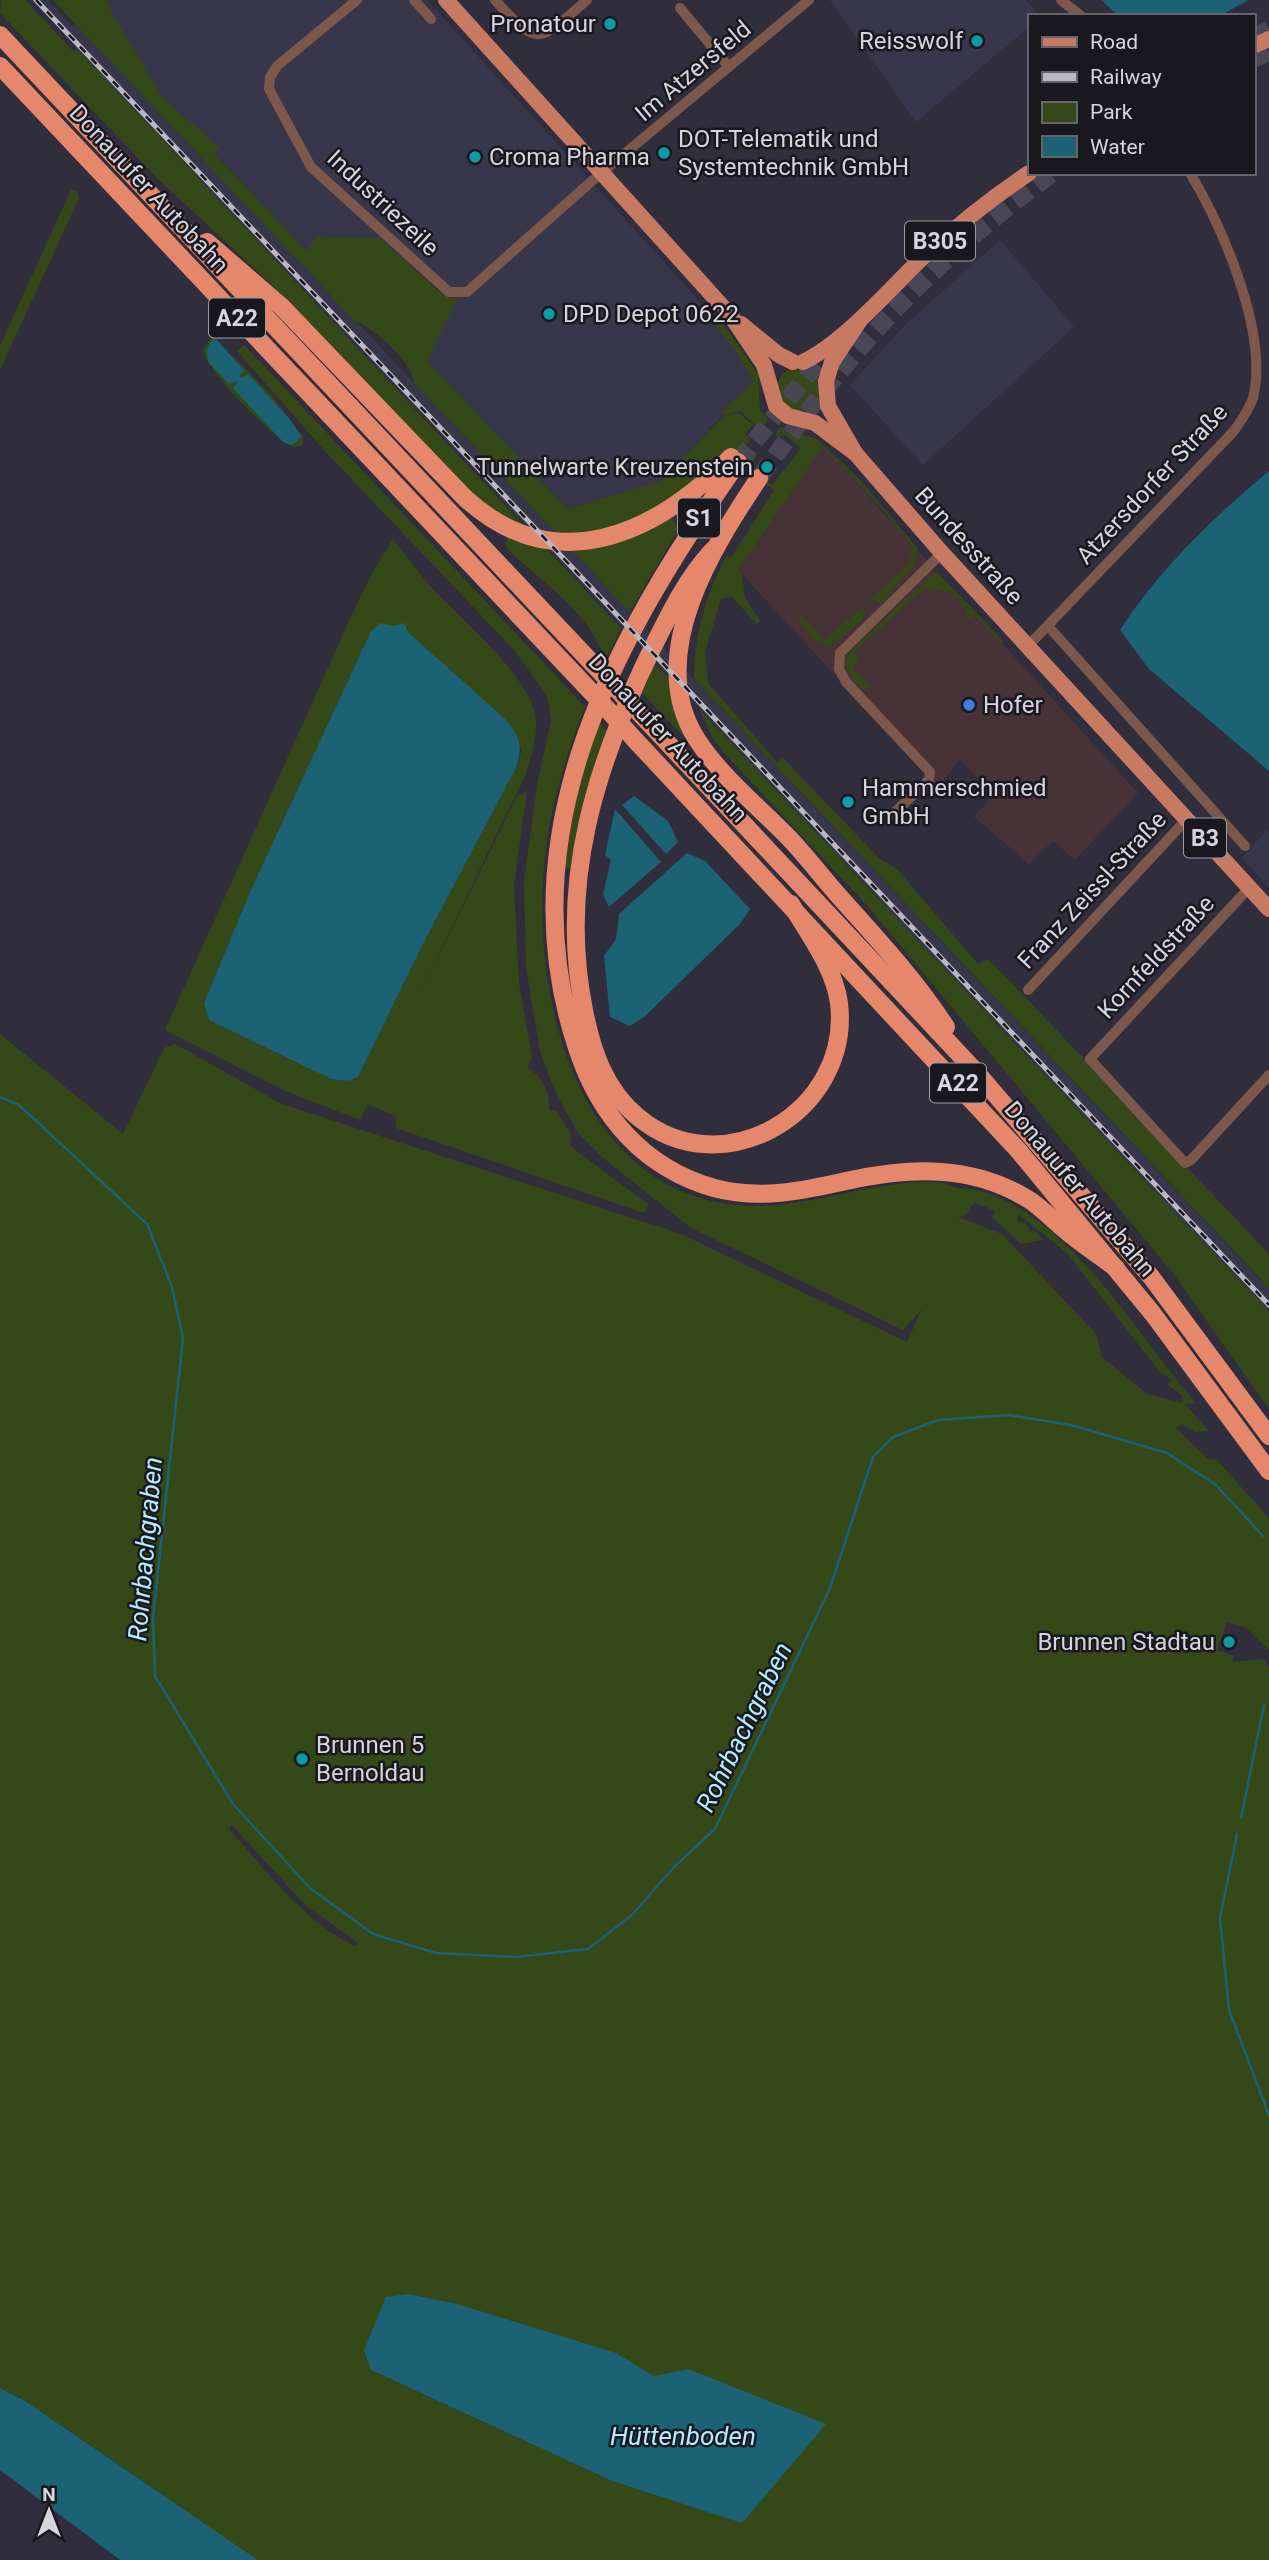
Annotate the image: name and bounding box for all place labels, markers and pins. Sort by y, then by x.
place label: Pronatour [490,10,596,38]
marker: Pronatour [602,16,618,32]
place label: Reisswolf [859,27,964,55]
marker: Reisswolf [969,33,985,49]
place label: DOT-Telematik und Systemtechnik GmbH [678,125,909,181]
place label: Croma Pharma [489,143,650,171]
marker: DOT-Telematik und Systemtechnik GmbH [656,145,672,161]
marker: Croma Pharma [467,149,483,165]
place label: DPD Depot 0622 [563,300,739,328]
marker: DPD Depot 0622 [541,306,557,322]
place label: Tunnelwarte Kreuzenstein [476,453,753,481]
marker: Tunnelwarte Kreuzenstein [759,459,775,475]
place label: Hofer [983,691,1043,719]
marker: Hofer [961,697,977,713]
place label: Hammerschmied GmbH [862,774,1046,830]
marker: Hammerschmied GmbH [840,794,856,810]
place label: Brunnen Stadtau [1037,1628,1215,1656]
marker: Brunnen Stadtau [1221,1634,1237,1650]
place label: Brunnen 5 Bernoldau [316,1731,424,1787]
marker: Brunnen 5 Bernoldau [294,1751,310,1767]

